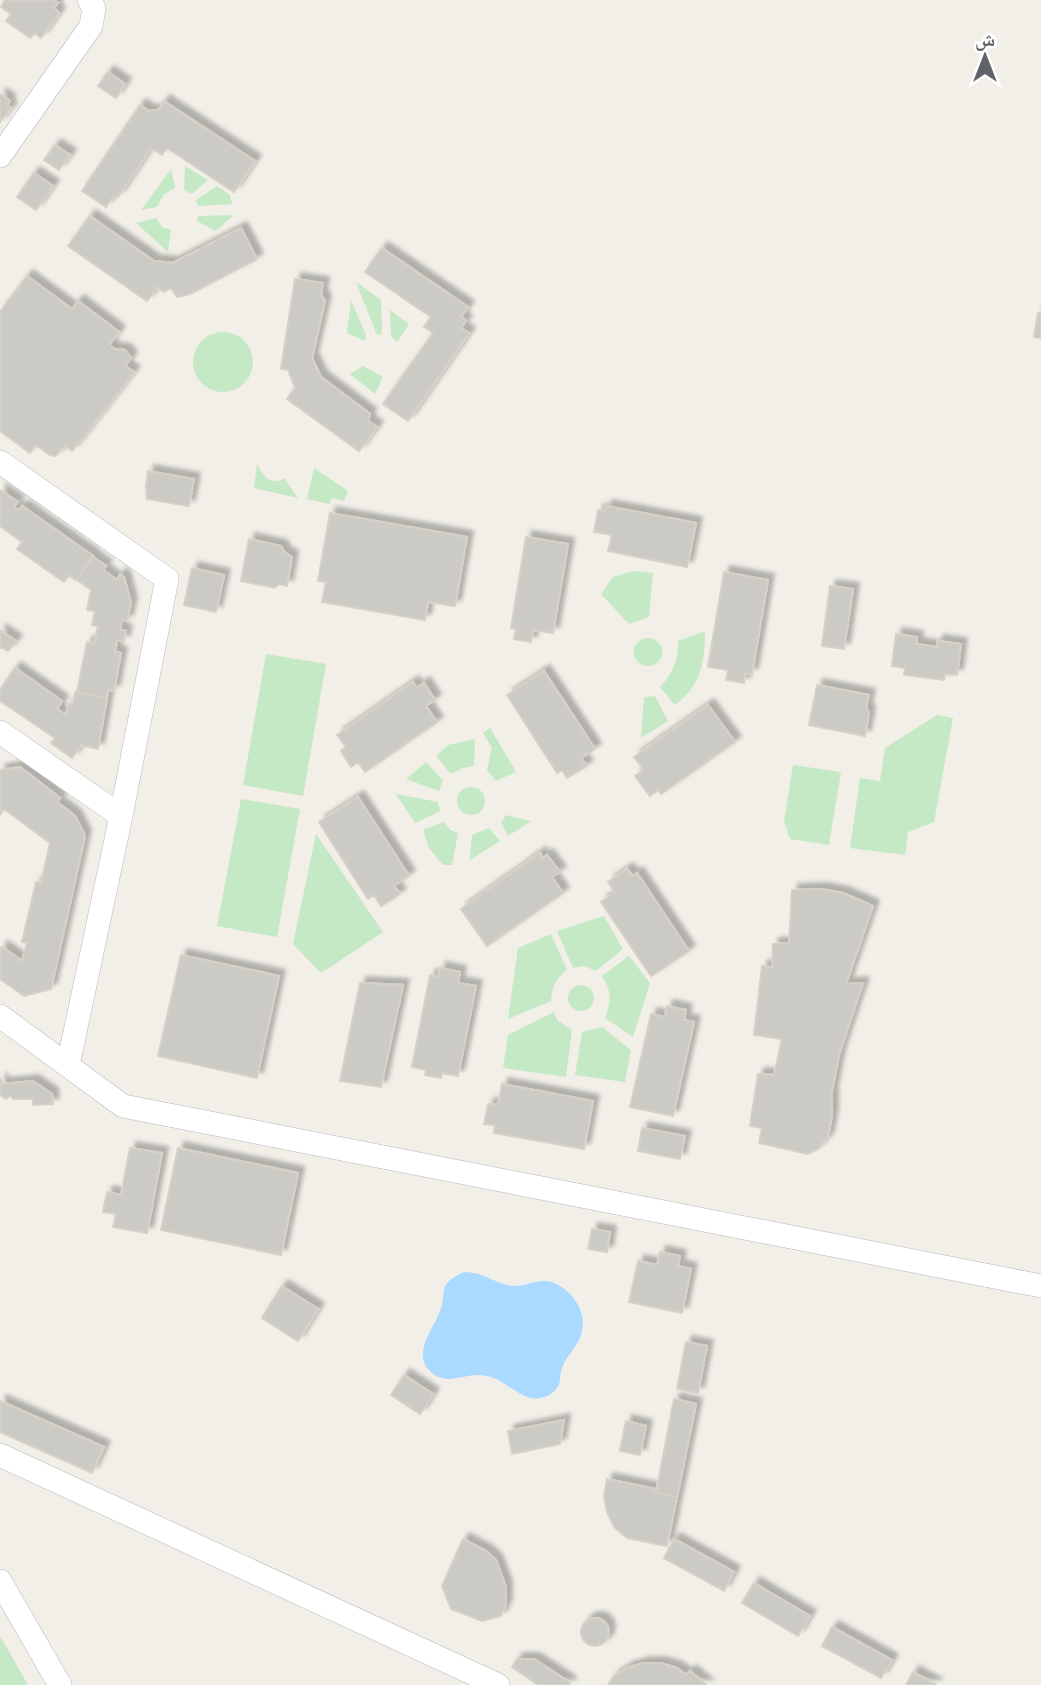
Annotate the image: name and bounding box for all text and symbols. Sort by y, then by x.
north arrow [950,21,1020,91]
text: ش [975,27,995,52]

